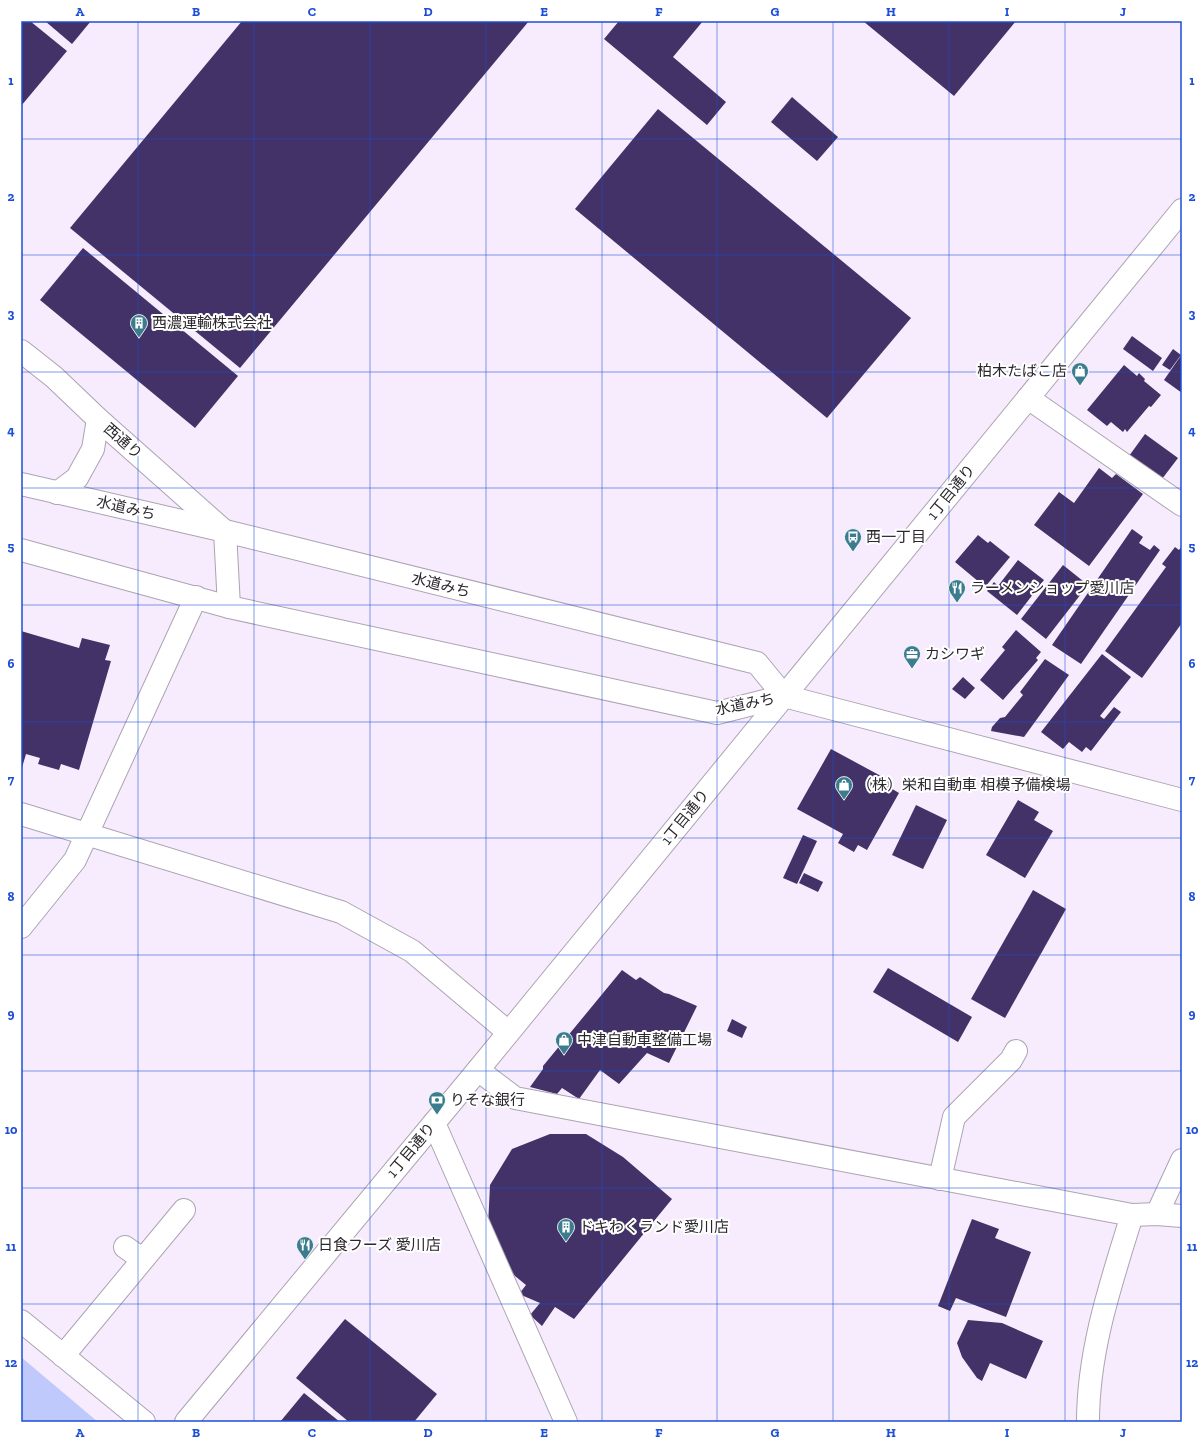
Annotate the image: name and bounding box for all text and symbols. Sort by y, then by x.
text: A [76,4,85,19]
text: B [192,4,200,19]
text: C [308,4,316,19]
text: D [423,4,433,19]
text: E [540,4,548,19]
text: F [655,4,663,19]
text: G [771,4,780,19]
text: H [886,4,896,19]
text: I [1005,4,1010,19]
text: J [1120,4,1126,19]
text: 1 [8,73,14,88]
text: 1 [1189,73,1195,88]
text: 2 [8,189,15,204]
text: 2 [1189,189,1196,204]
text: 3 [8,306,15,321]
text: 3 [1189,306,1196,321]
building icon: 西濃運輸株式会社 [129,313,149,338]
place label: 西濃運輸株式会社 [152,314,272,332]
shop icon: 柏木たばこ店 [1070,361,1090,386]
place label: 柏木たばこ店 [977,362,1067,380]
street label: 西通り [100,419,146,463]
text: 4 [7,423,15,438]
text: 4 [1188,423,1196,438]
street label: 1丁目通り [923,461,979,523]
street label: 水道みち [95,492,157,524]
bus stop icon: 西一丁目 [843,527,863,552]
place label: 西一丁目 [866,528,926,546]
text: 5 [8,539,15,554]
text: 5 [1189,539,1196,554]
street label: 水道みち [410,569,472,601]
restaurant icon: ラーメンショップ愛川店 [947,578,967,603]
place label: ラーメンショップ愛川店 [970,579,1134,597]
office icon: カシワギ [902,644,922,669]
place label: カシワギ [925,645,985,663]
text: 6 [8,656,15,671]
text: 6 [1189,656,1196,671]
street label: 水道みち [714,689,776,719]
text: 7 [8,772,15,787]
text: 7 [1189,772,1196,787]
shop icon: （株）栄和自動車 相模予備検場 [834,775,854,800]
place label: （株）栄和自動車 相模予備検場 [857,776,1070,794]
street label: 1丁目通り [657,786,713,848]
text: 8 [7,889,15,904]
text: 8 [1188,889,1196,904]
text: 9 [8,1006,15,1021]
text: 9 [1189,1006,1196,1021]
shop icon: 中津自動車整備工場 [554,1030,574,1055]
place label: 中津自動車整備工場 [577,1031,712,1049]
bank icon: りそな銀行 [427,1090,447,1115]
place label: りそな銀行 [450,1091,525,1109]
street label: 1丁目通り [383,1119,439,1181]
text: 10 [5,1122,18,1137]
text: 10 [1186,1122,1199,1137]
building icon: ドキわくランド愛川店 [556,1217,576,1242]
place label: ドキわくランド愛川店 [579,1218,729,1236]
restaurant icon: 日食フーズ 愛川店 [295,1235,315,1260]
place label: 日食フーズ 愛川店 [318,1236,441,1254]
text: 11 [6,1239,17,1254]
text: 11 [1187,1239,1198,1254]
text: 12 [5,1355,17,1370]
text: 12 [1186,1355,1198,1370]
text: A [76,1425,85,1440]
text: B [192,1425,200,1440]
text: C [308,1425,316,1440]
text: D [423,1425,433,1440]
text: E [540,1425,548,1440]
text: F [655,1425,663,1440]
text: G [771,1425,780,1440]
text: H [886,1425,896,1440]
text: I [1005,1425,1010,1440]
text: J [1120,1425,1126,1440]

